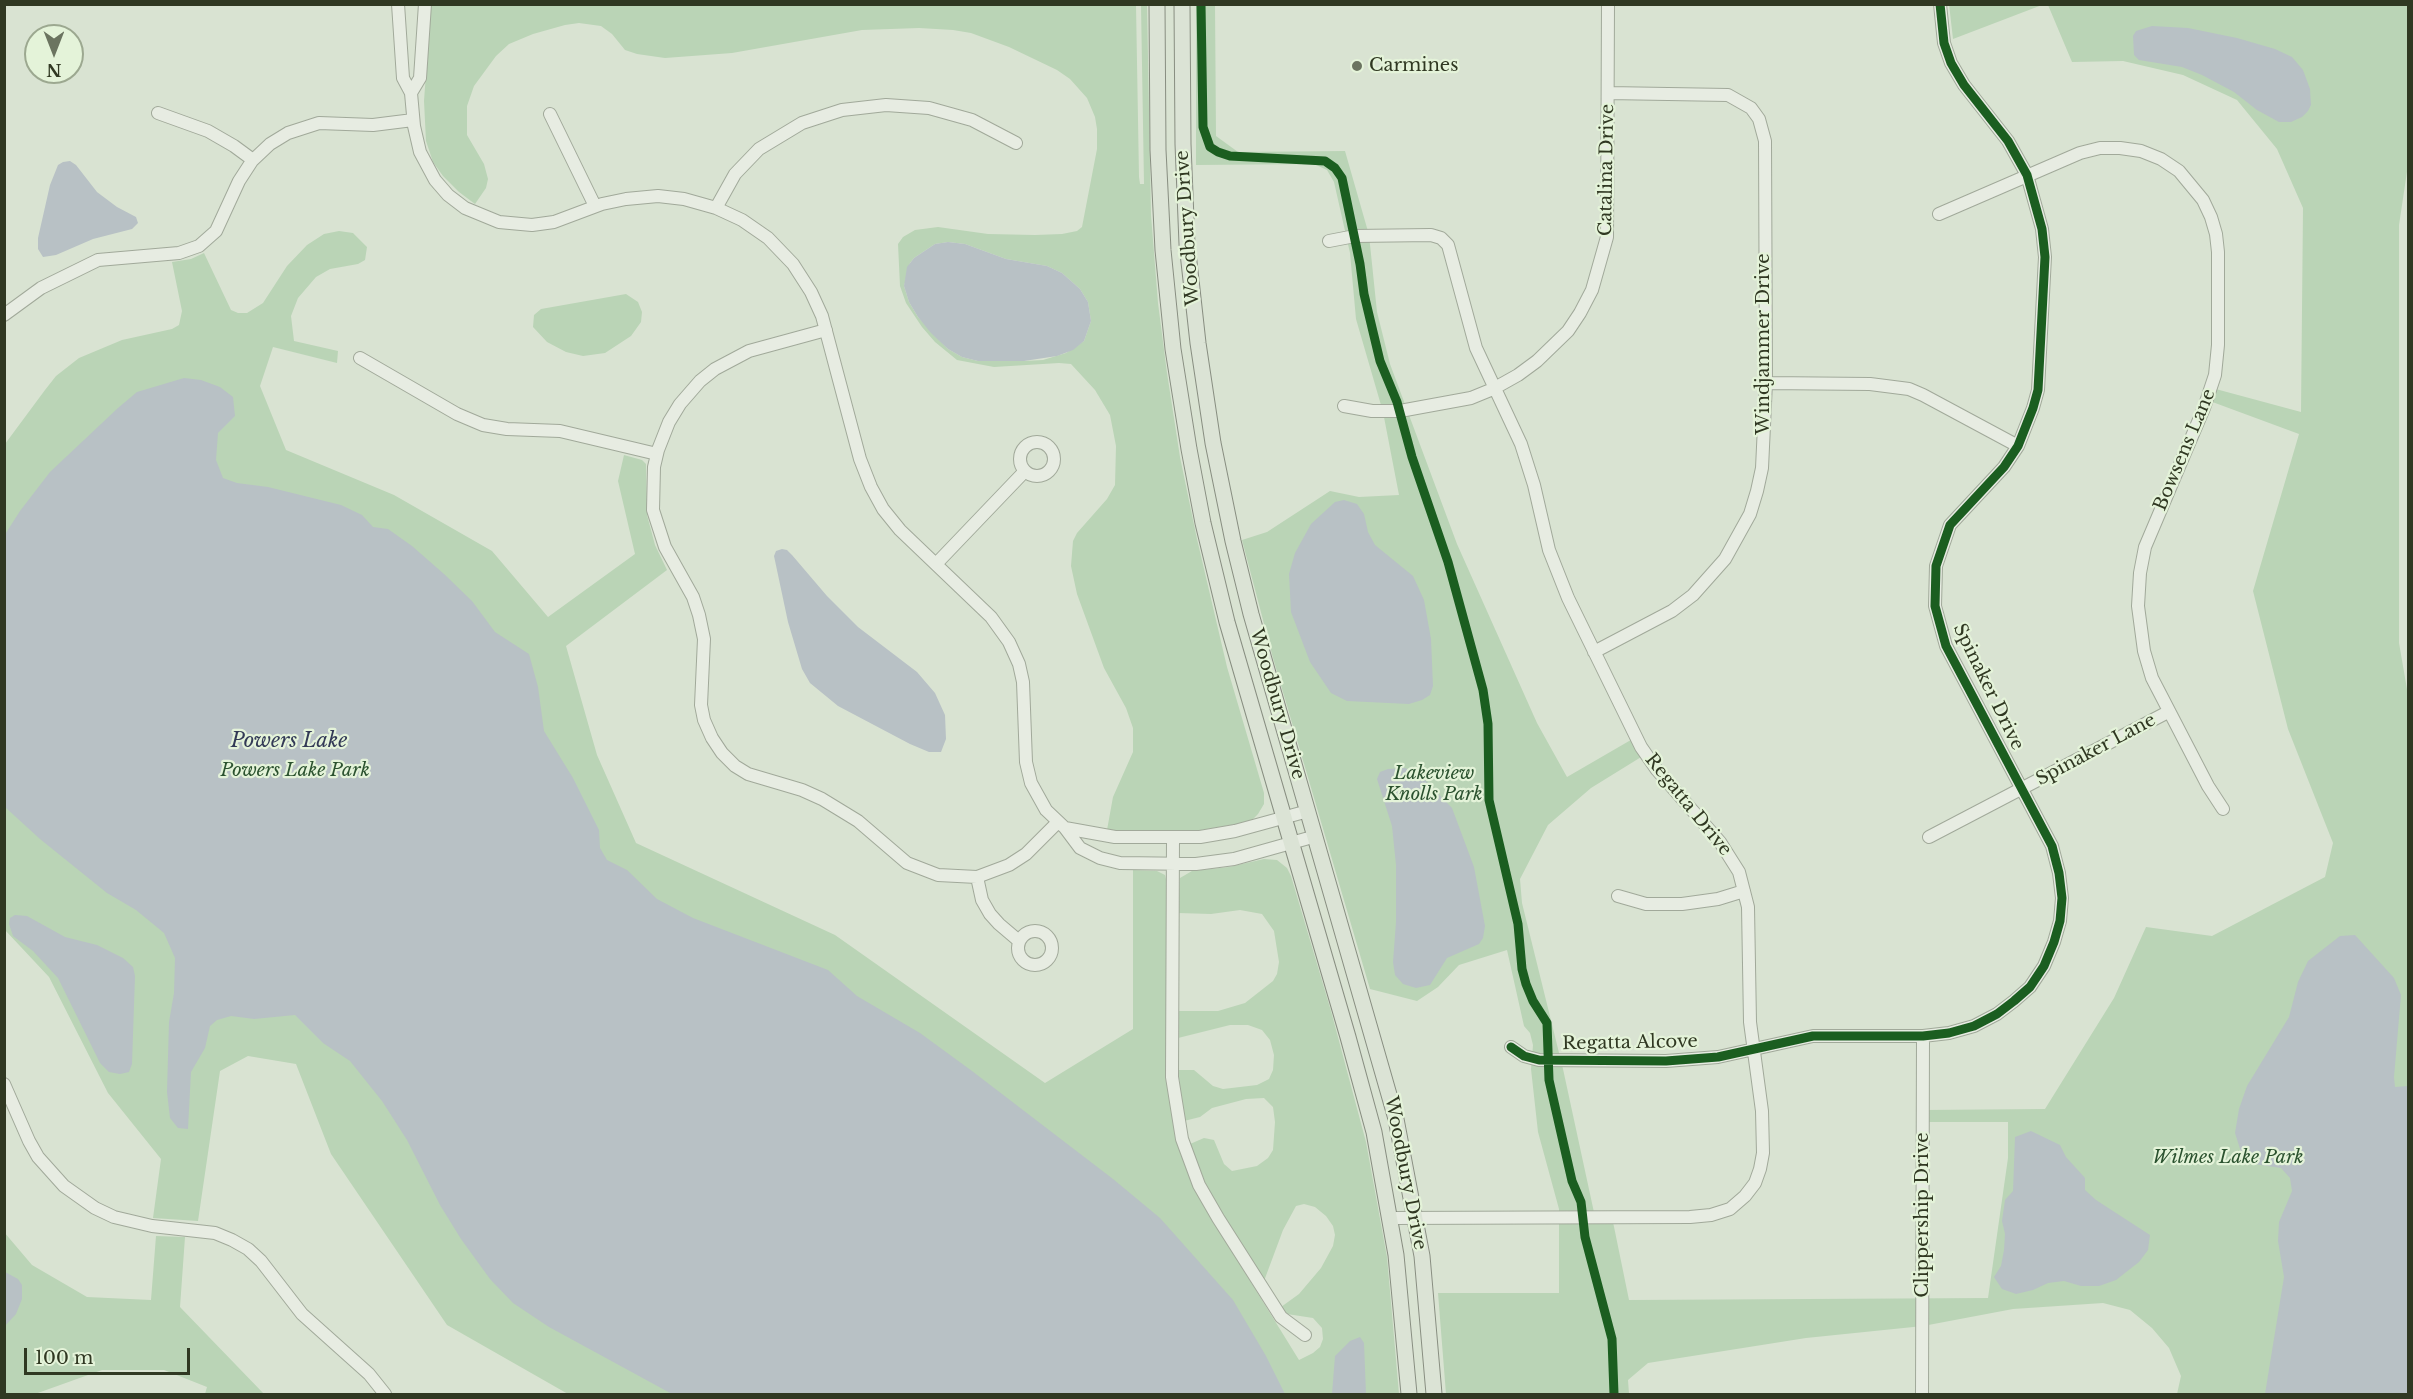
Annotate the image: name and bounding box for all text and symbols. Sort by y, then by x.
north arrow [24,24,84,84]
place label: Carmines [1369,55,1458,77]
marker: Carmines [1350,59,1364,73]
text: N [46,60,62,80]
street label: Catalina Drive [1595,104,1619,236]
street label: Woodbury Drive [1172,149,1204,307]
street label: Windjammer Drive [1753,253,1775,435]
street label: Bowsens Lane [2150,386,2220,514]
street label: Spinaker Drive [1948,620,2028,754]
street label: Woodbury Drive [1245,626,1309,782]
street label: Spinaker Lane [2032,709,2160,791]
water label: Powers Lake [231,729,347,753]
street label: Regatta Drive [1640,750,1736,860]
park label: Powers Lake Park [220,760,370,782]
park label: Lakeview Knolls Park [1386,763,1482,806]
street label: Regatta Alcove [1562,1031,1698,1055]
street label: Woodbury Drive [1380,1094,1430,1252]
street label: Clippership Drive [1912,1132,1934,1298]
park label: Wilmes Lake Park [2152,1147,2304,1169]
scale bar [27,1336,194,1374]
text: 100 m [35,1347,93,1369]

